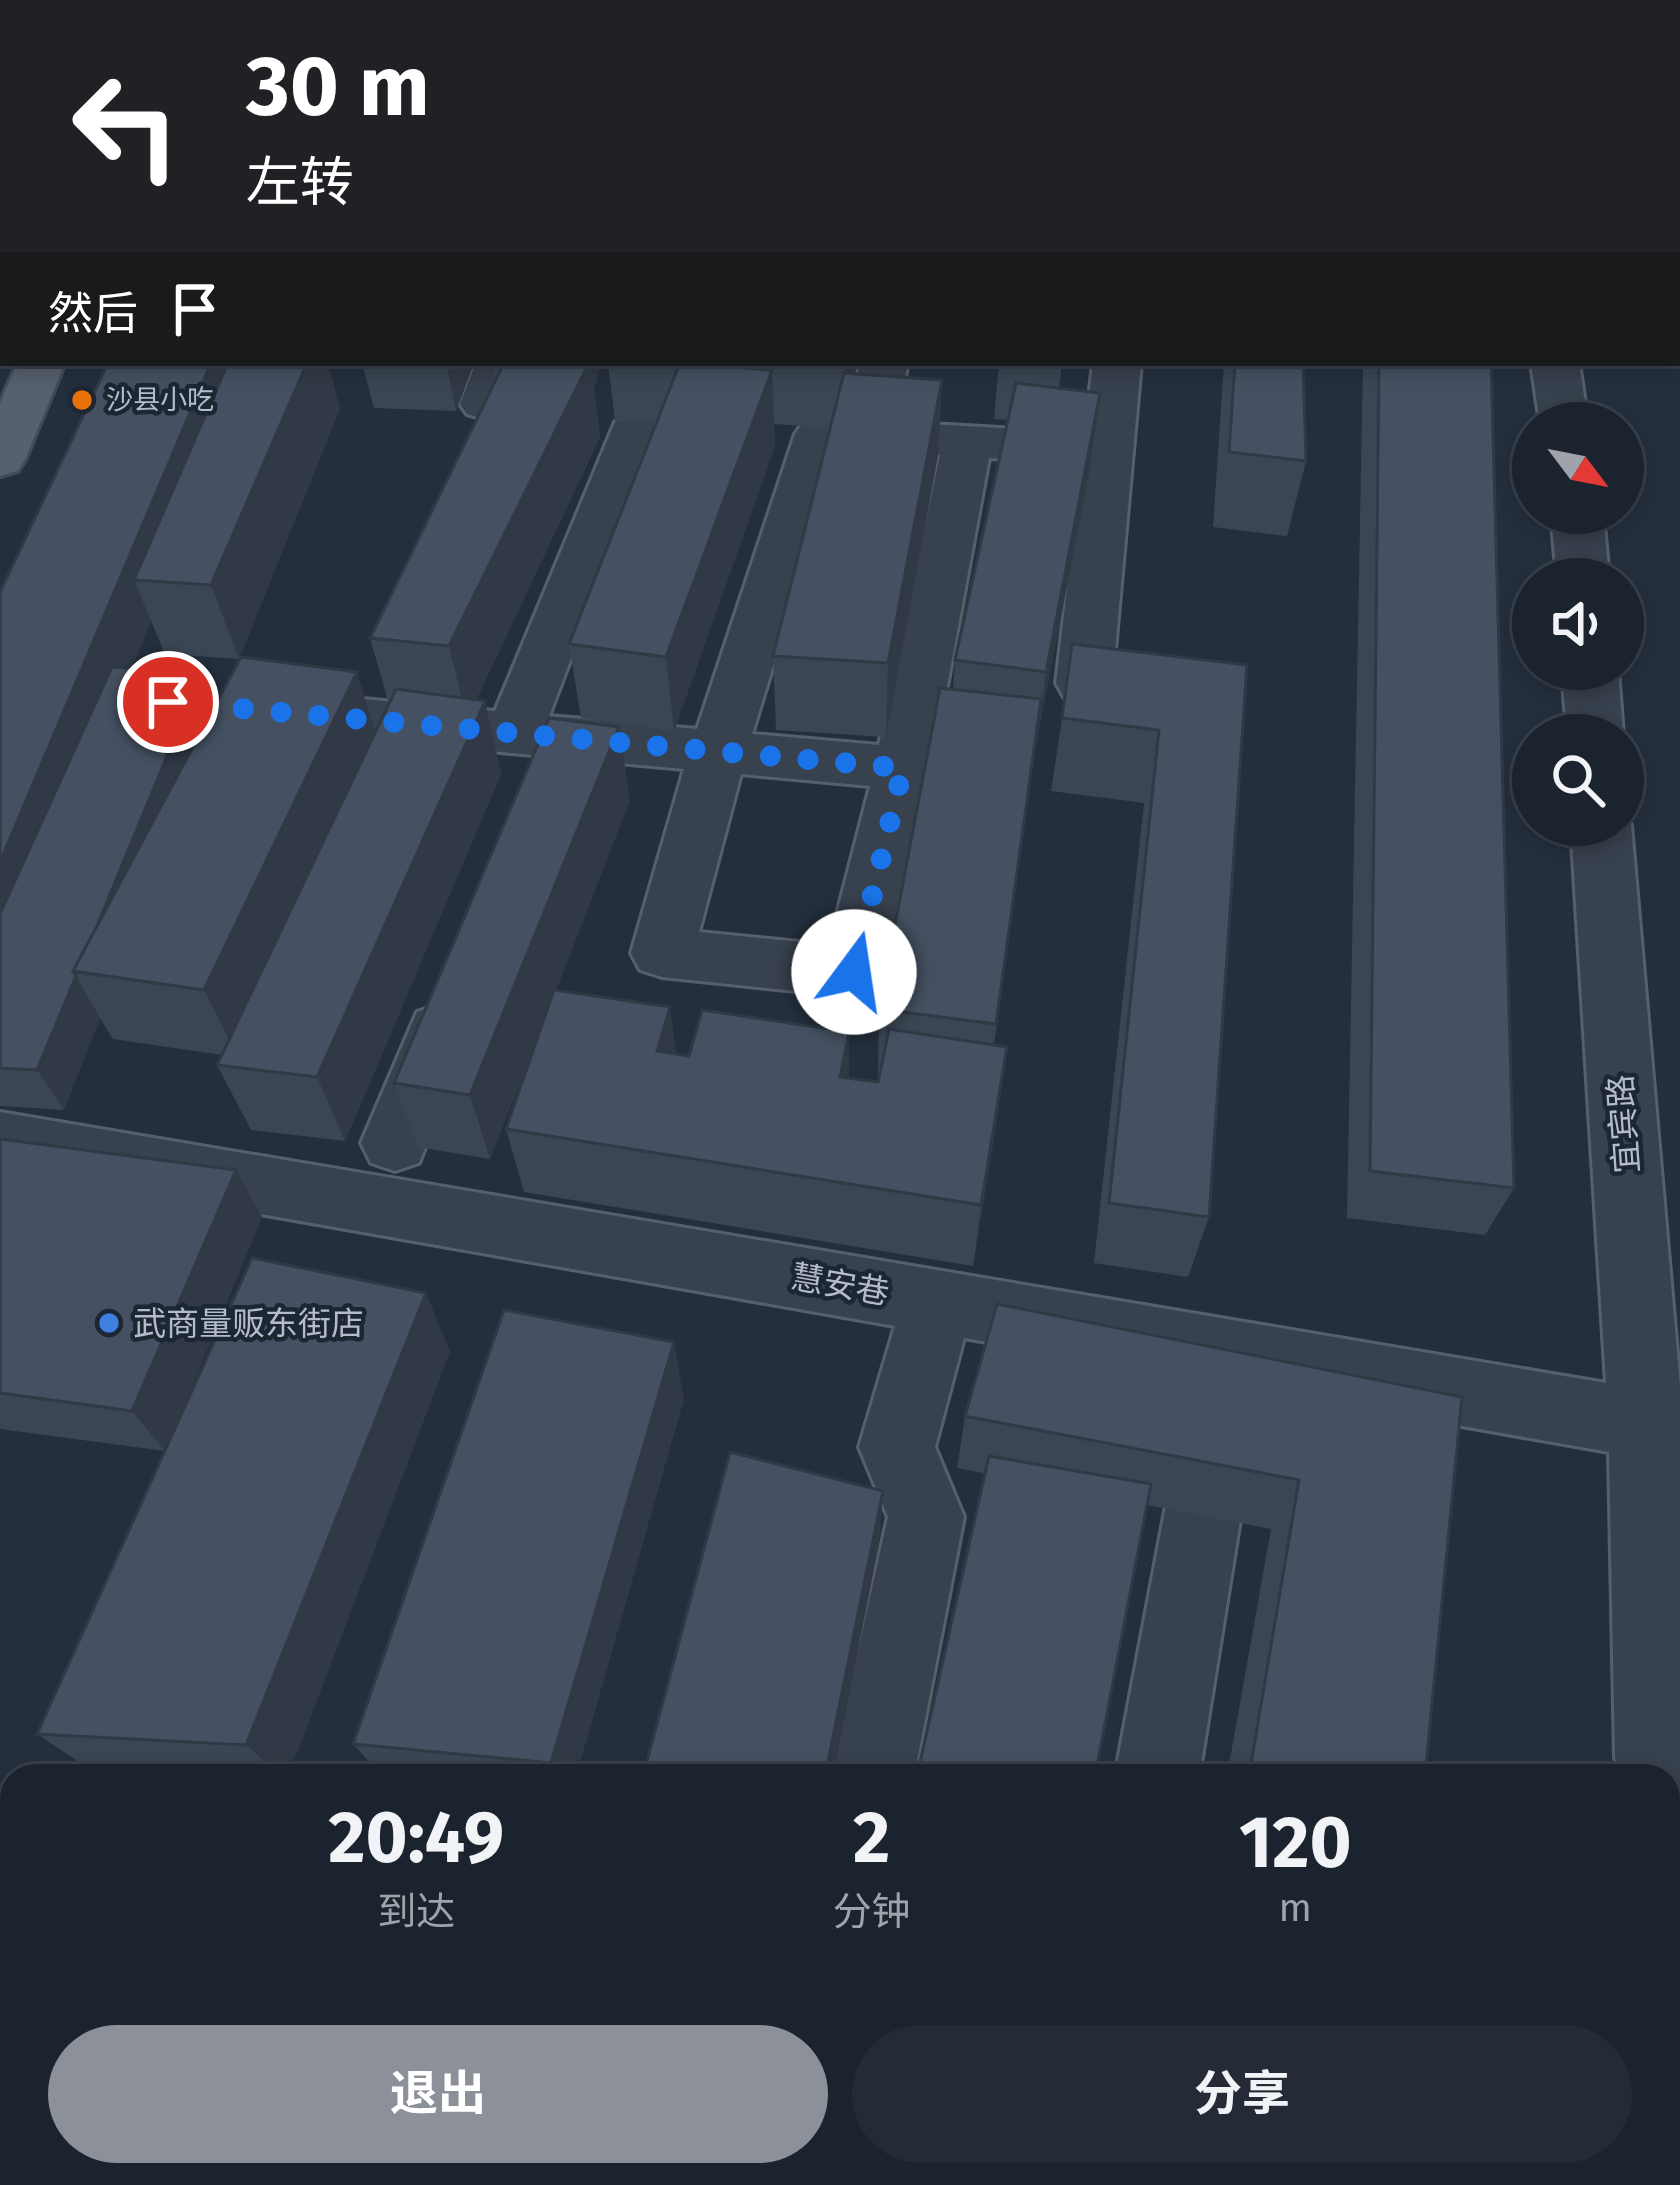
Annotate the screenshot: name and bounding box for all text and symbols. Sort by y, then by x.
text: 30 m [246,36,430,137]
icon: left [48,48,204,204]
text: 左转 [246,151,354,215]
icon: arrive [162,276,228,342]
text: 然后 [48,287,138,341]
place label: 沙县小吃 [106,384,214,416]
marker: 沙县小吃 [69,387,95,413]
north arrow [1512,402,1644,534]
map controls [1512,402,1644,846]
button: sound [1512,558,1644,690]
pin [117,651,219,753]
icon: arrive [135,669,201,735]
button: search [1512,714,1644,846]
position arrow [791,909,917,1035]
street label: 宜宾路 [1601,1073,1647,1175]
street label: 慧安巷 [788,1257,892,1313]
place label: 武商量贩东街店 [133,1304,364,1344]
marker: 武商量贩东街店 [96,1310,122,1336]
text: 20:49 [328,1795,504,1881]
text: 2 [853,1795,890,1881]
text: 120 [1239,1800,1352,1886]
text: m [1279,1885,1312,1931]
text: 到达 [377,1889,455,1935]
text: 分钟 [833,1889,911,1935]
button: 退出 [48,2025,828,2163]
button: 分享 [852,2025,1632,2163]

